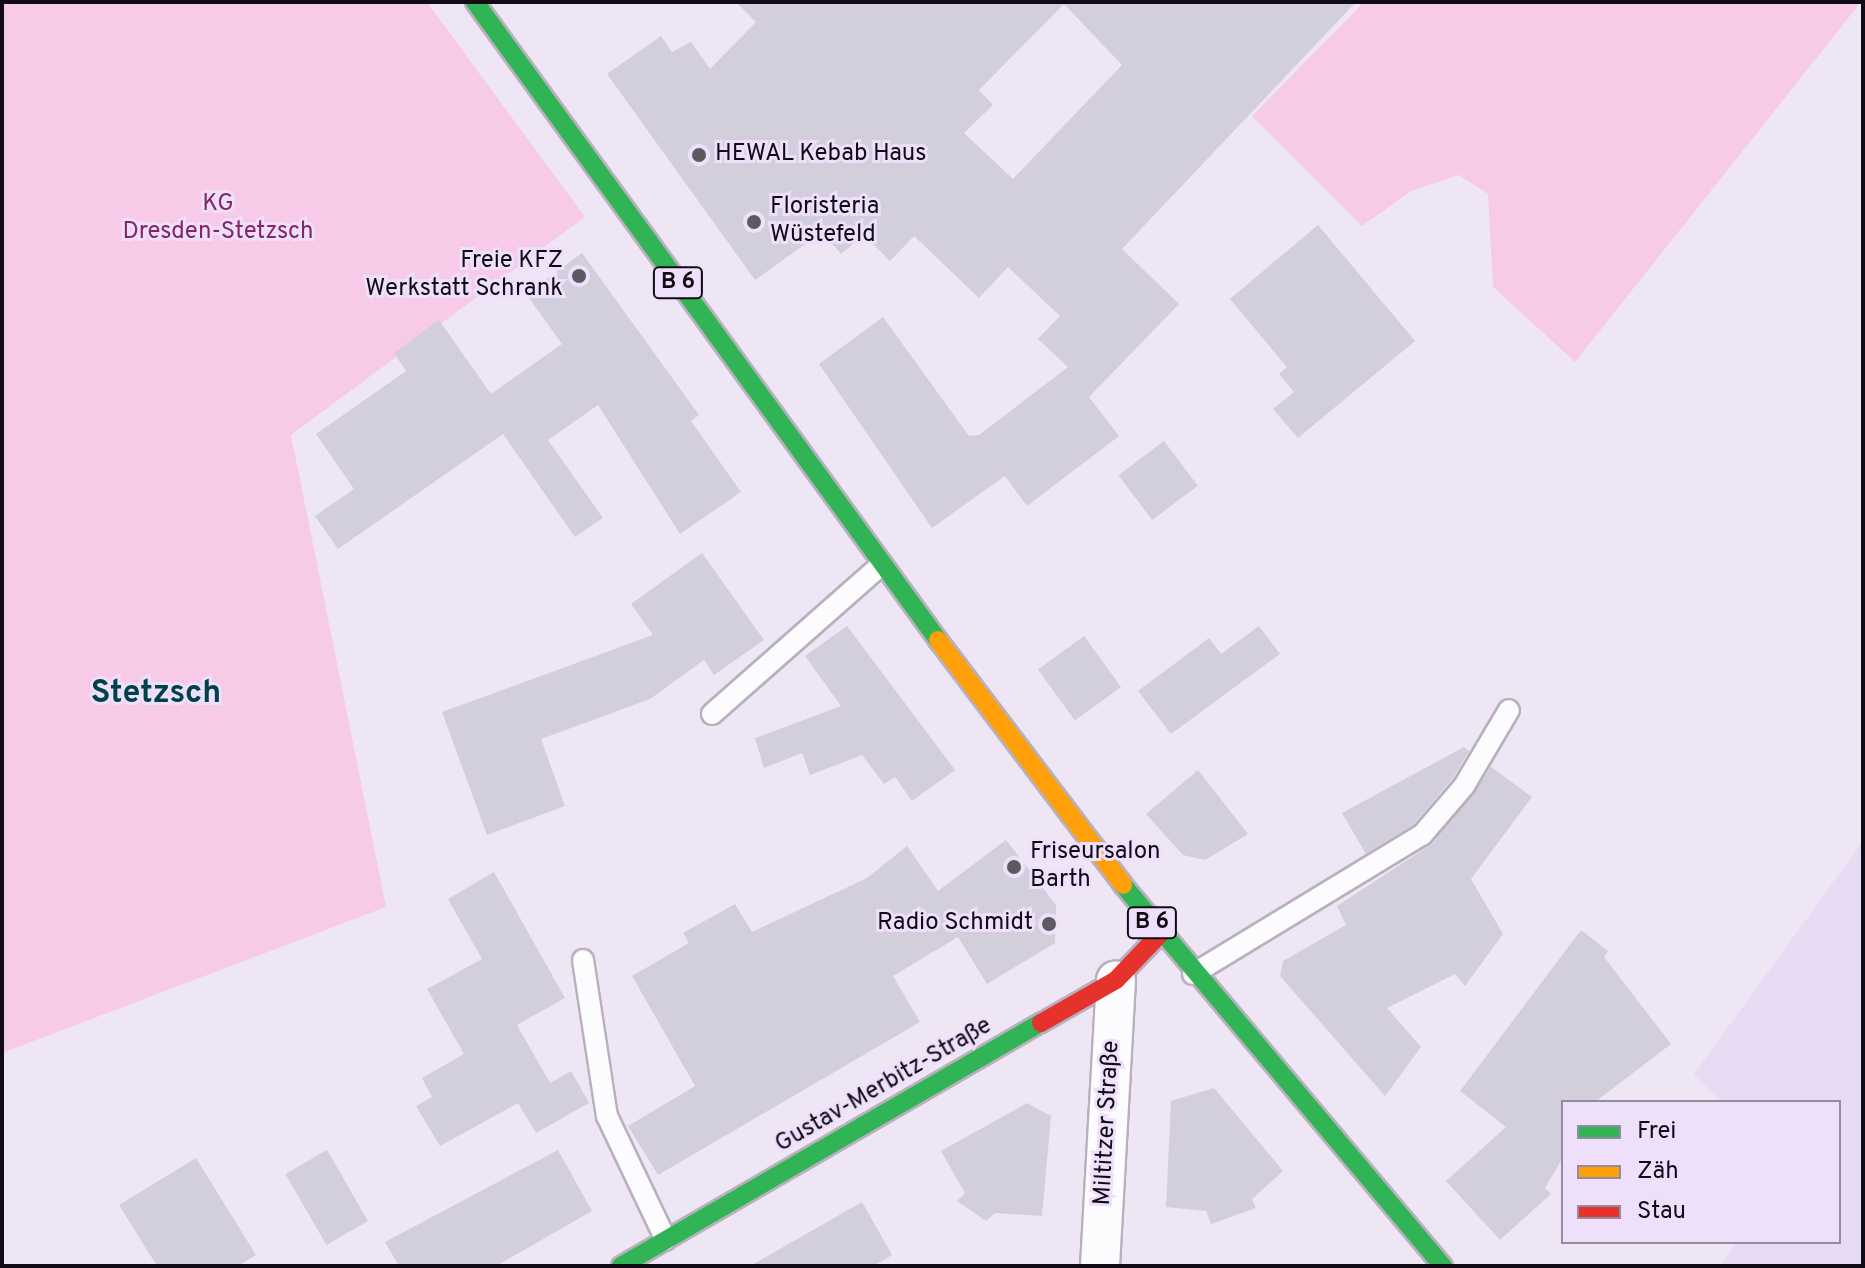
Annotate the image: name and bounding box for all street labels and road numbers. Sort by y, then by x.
road number: B 6 [652,265,704,301]
road number: B 6 [1126,905,1178,941]
street label: Gustav-Merbitz-Straße [771,1012,997,1160]
street label: Miltitzer Straße [1089,1040,1127,1206]

